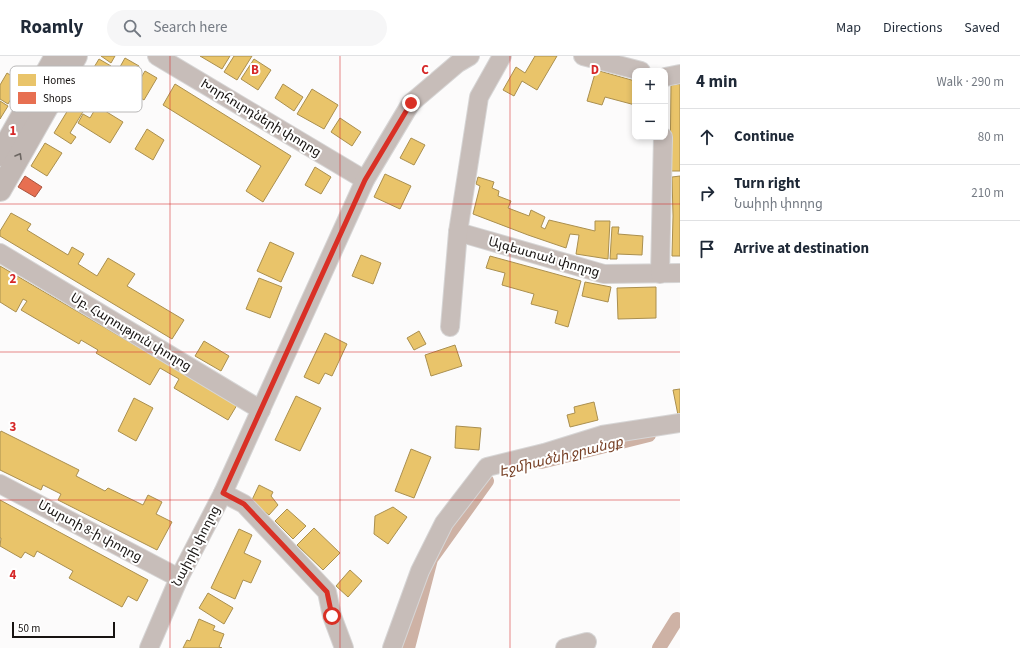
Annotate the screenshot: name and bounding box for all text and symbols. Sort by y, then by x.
search box [107,10,387,46]
text: Roamly [20,14,83,41]
icon: search [121,17,143,39]
text: Search here [153,17,227,38]
text: Map [836,18,861,38]
text: Directions [883,18,942,38]
text: Saved [964,18,1000,38]
text: B [251,61,259,79]
text: C [421,61,429,79]
text: D [591,61,599,79]
legend [10,66,142,112]
map controls [632,68,668,140]
button: + [632,68,668,104]
text: 4 min [696,70,737,94]
text: Homes [43,73,76,88]
text: Walk · 290 m [936,73,1004,91]
street label: Խորհուրդների փողոց [197,75,325,161]
text: Shops [43,91,72,106]
route end [402,94,420,112]
button: − [632,104,668,140]
text: 1 [10,122,17,140]
icon: ahead [696,126,718,148]
text: Continue [734,126,794,147]
text: 80 m [978,128,1004,146]
one-way arrow [15,153,22,160]
text: Turn right [734,173,800,194]
icon: right [696,182,718,204]
text: 210 m [971,184,1004,202]
text: Նաիրի փողոց [734,195,823,213]
street label: Այգեստան փողոց [486,232,602,282]
icon: arrive [696,238,718,260]
text: Arrive at destination [734,238,869,259]
text: 2 [10,270,17,288]
street label: Սբ. Հարություն փողոց [67,289,195,375]
text: 3 [10,418,17,436]
water label: Էջմիածնի ջրանցք [497,432,626,482]
street label: Մարտի 8-ի փողոց [35,496,145,566]
street label: Նաիրի փողոց [168,502,224,590]
text: 4 [10,566,17,584]
route start [323,607,341,625]
scale bar [12,620,115,639]
text: 50 m [18,621,40,636]

